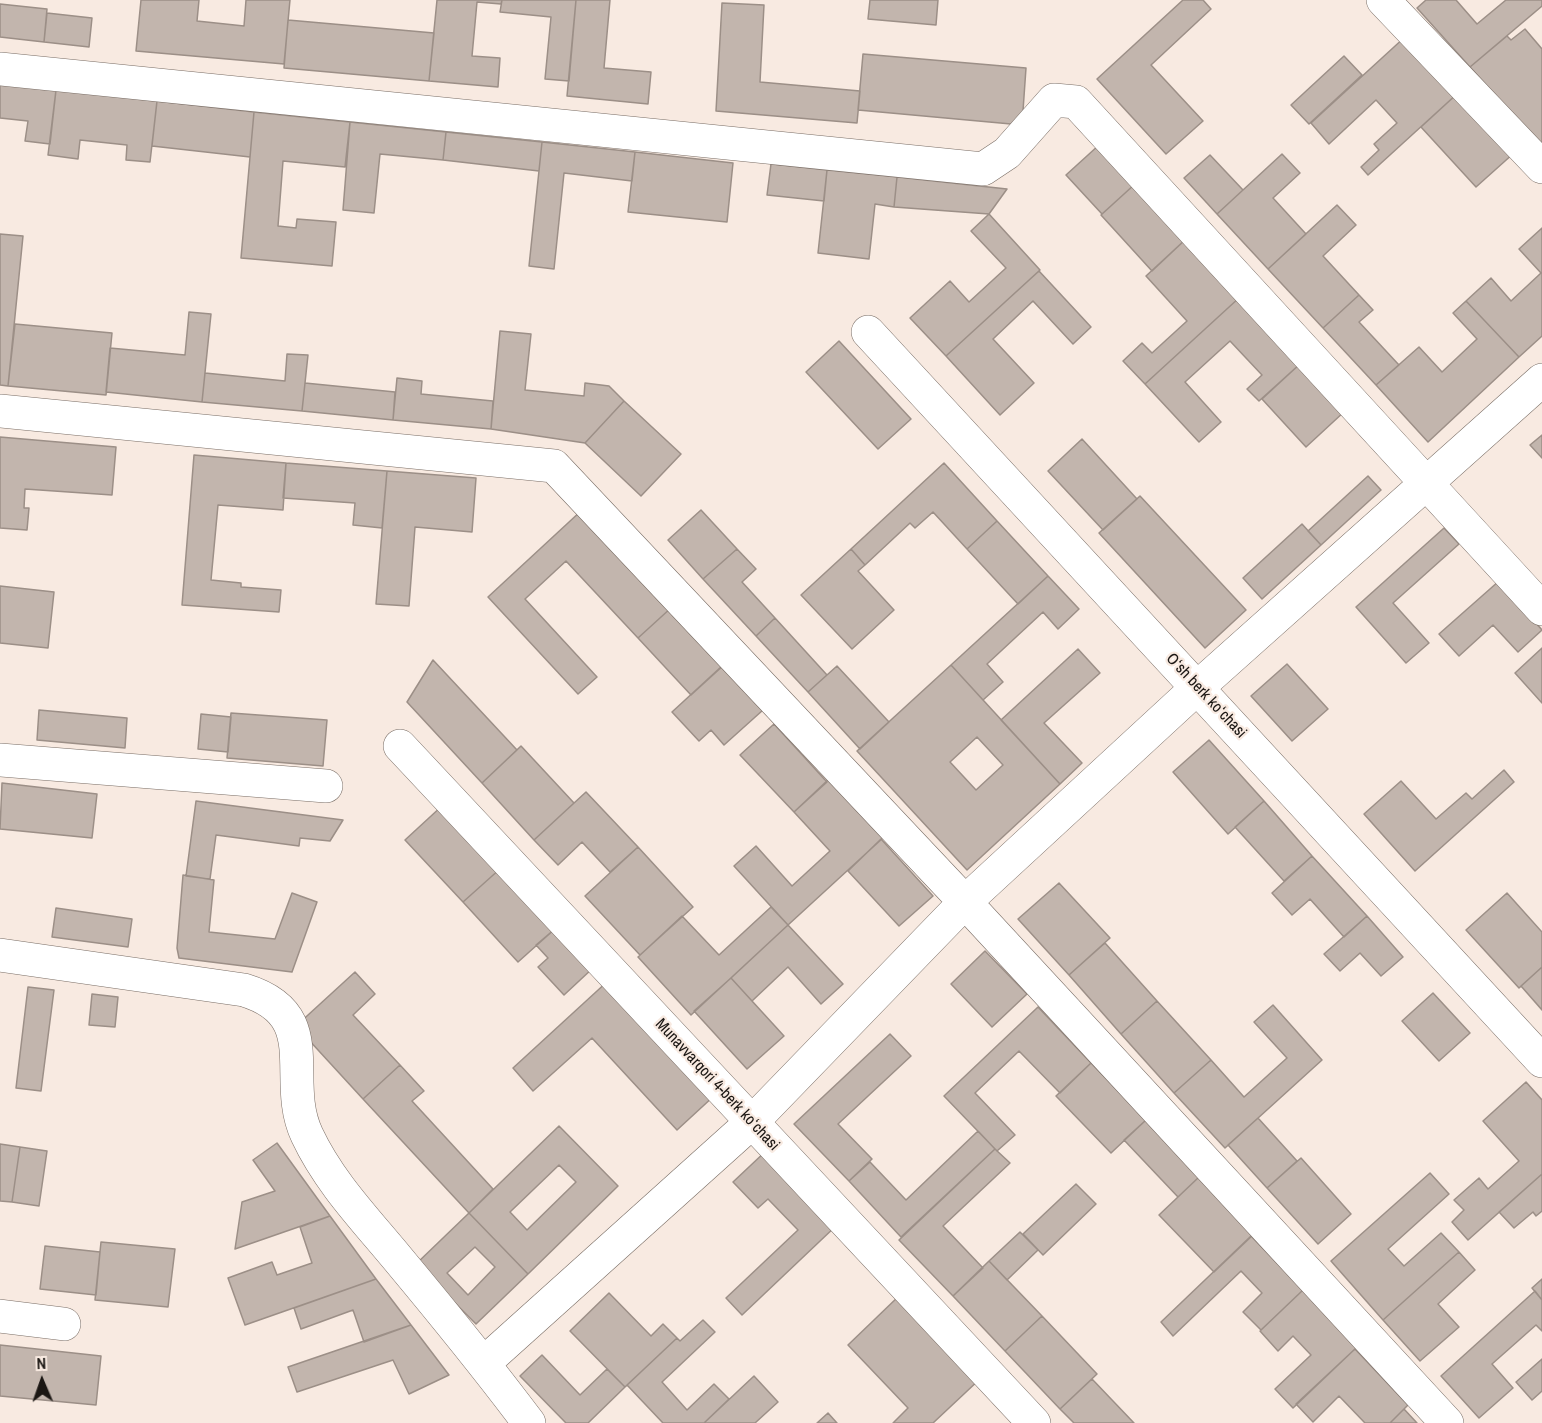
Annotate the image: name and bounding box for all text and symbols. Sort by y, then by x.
street label: Oʻsh berk koʻchasi [1162,650,1250,742]
street label: Munavvarqori 4-berk koʻchasi [651,1015,783,1155]
north arrow [12,1351,72,1411]
text: N [36,1352,46,1374]

